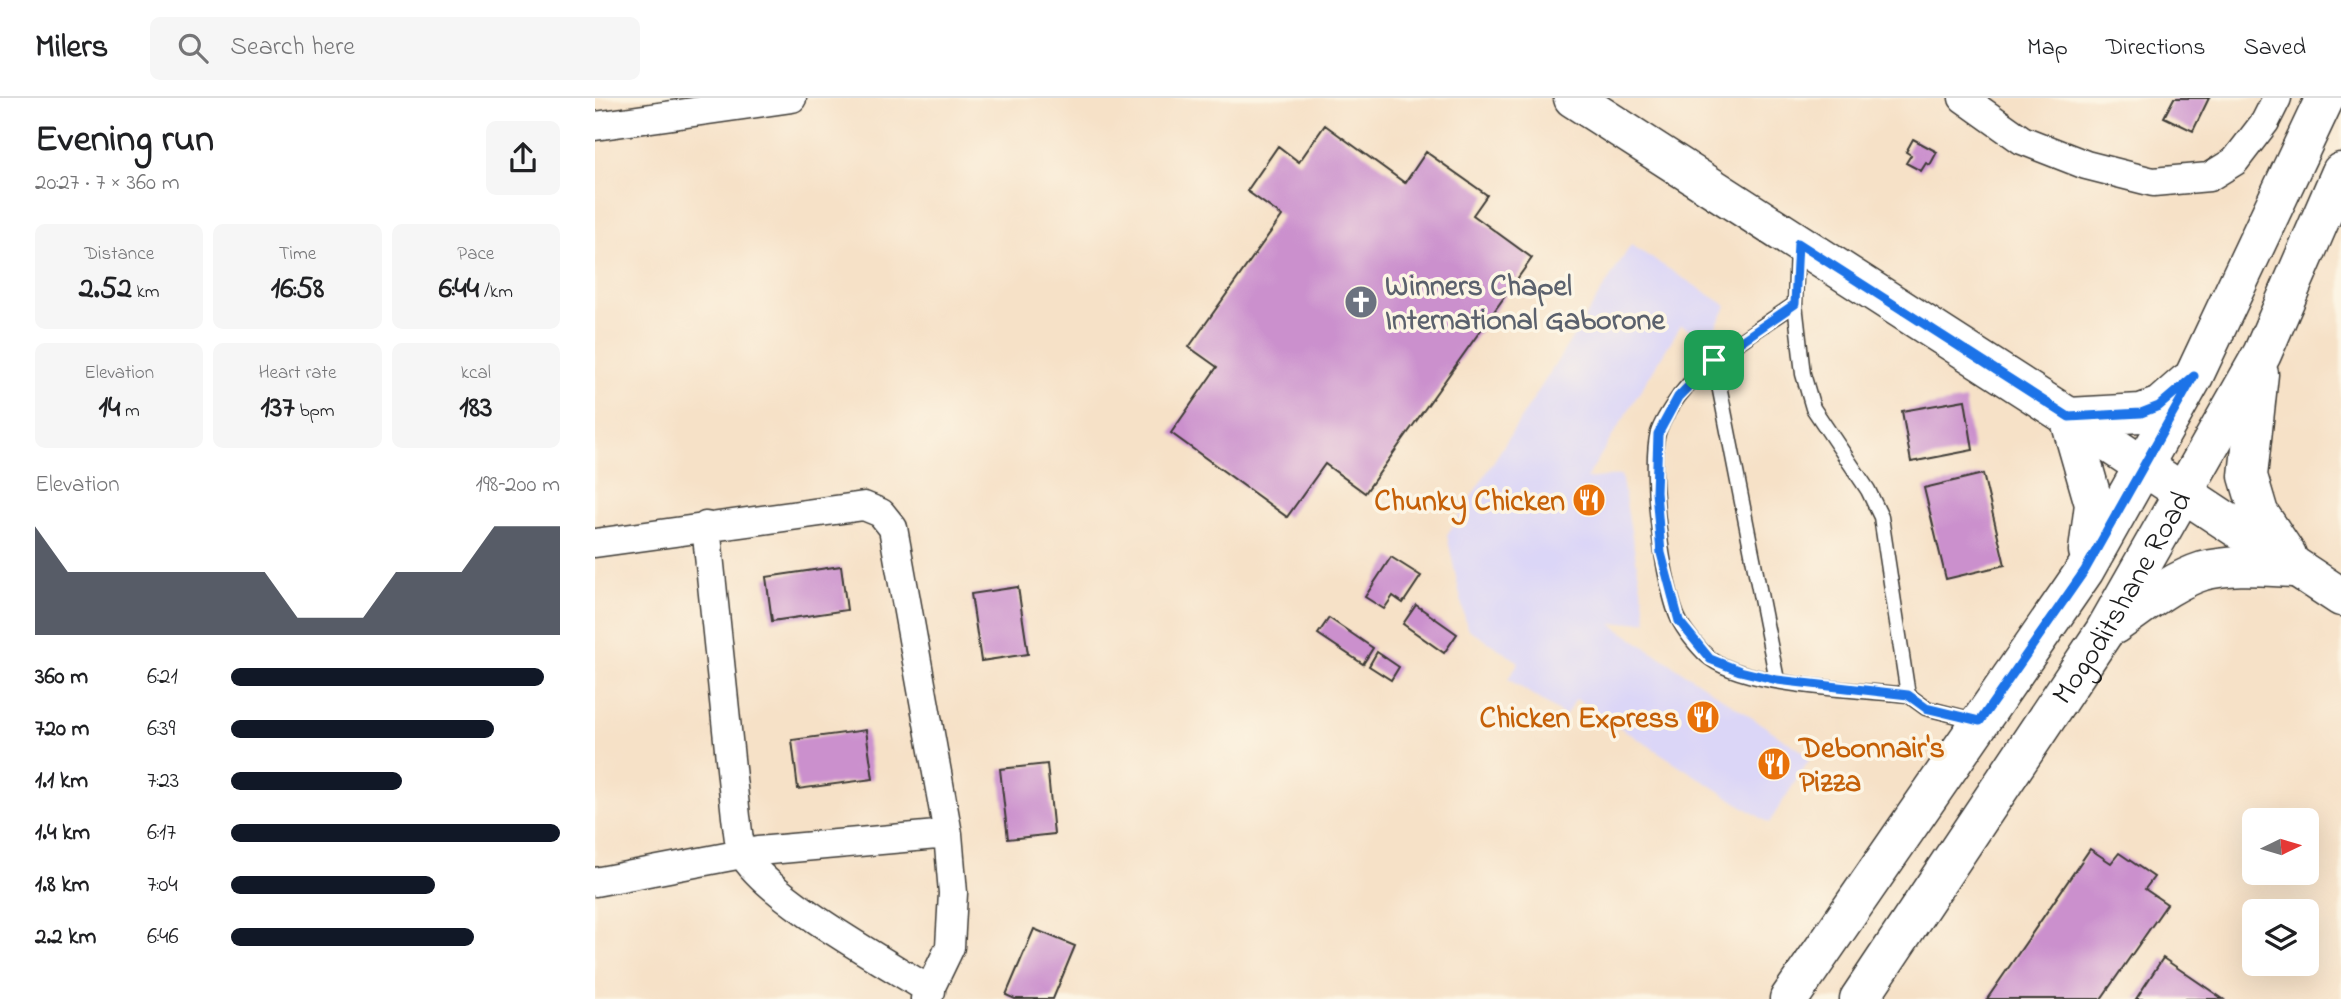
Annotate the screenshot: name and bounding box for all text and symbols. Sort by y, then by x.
search box [150,17,640,80]
text: Milers [35,24,108,72]
icon: search [174,29,212,67]
text: Search here [230,29,355,67]
text: Map [2027,31,2068,66]
text: Directions [2106,31,2205,66]
text: Saved [2243,31,2306,66]
text: Evening run [35,113,214,169]
button: share [486,121,560,195]
text: 20:27 · 7 × 360 m [35,167,180,200]
text: Distance [84,241,154,268]
text: Time [279,241,316,268]
text: Pace [457,241,494,268]
place label: Winners Chapel International Gaborone [1385,266,1666,344]
text: 2.52 [79,268,132,312]
text: 16:58 [271,268,324,312]
text: 6:44 [439,268,479,312]
text: km [132,279,160,306]
text: /km [479,279,513,306]
church icon: Winners Chapel International Gaborone [1342,283,1380,321]
pin [1684,330,1744,390]
icon: arrive [1695,341,1733,379]
text: Elevation [84,360,154,387]
text: Heart rate [259,360,336,387]
text: kcal [461,360,491,387]
text: 14 [98,387,120,431]
text: 137 [260,387,295,431]
text: 183 [459,387,492,431]
text: m [120,398,140,425]
text: bpm [295,398,335,425]
text: Elevation [35,469,120,502]
text: 198–200 m [476,469,560,502]
place label: Chunky Chicken [1374,481,1565,525]
restaurant icon: Chunky Chicken [1570,481,1608,519]
street label: Mogoditshane Road [2043,484,2205,714]
text: 360 m [35,661,88,694]
text: 6:21 [147,661,178,694]
place label: Chicken Express [1479,698,1679,742]
restaurant icon: Chicken Express [1684,698,1722,736]
text: 720 m [35,713,89,746]
text: 6:39 [147,713,176,746]
place label: Debonnair's Pizza [1797,728,1945,806]
restaurant icon: Debonnair's Pizza [1755,745,1793,783]
text: 1.1 km [35,765,88,798]
text: 7:23 [147,765,179,798]
north arrow [2242,808,2319,886]
map controls [2242,808,2319,976]
text: 1.4 km [35,817,90,850]
text: 6:17 [147,817,176,850]
text: 1.8 km [35,869,89,902]
text: 7:04 [147,869,178,902]
button: layers [2242,899,2319,976]
text: 2.2 km [35,921,96,954]
text: 6:46 [147,921,179,954]

